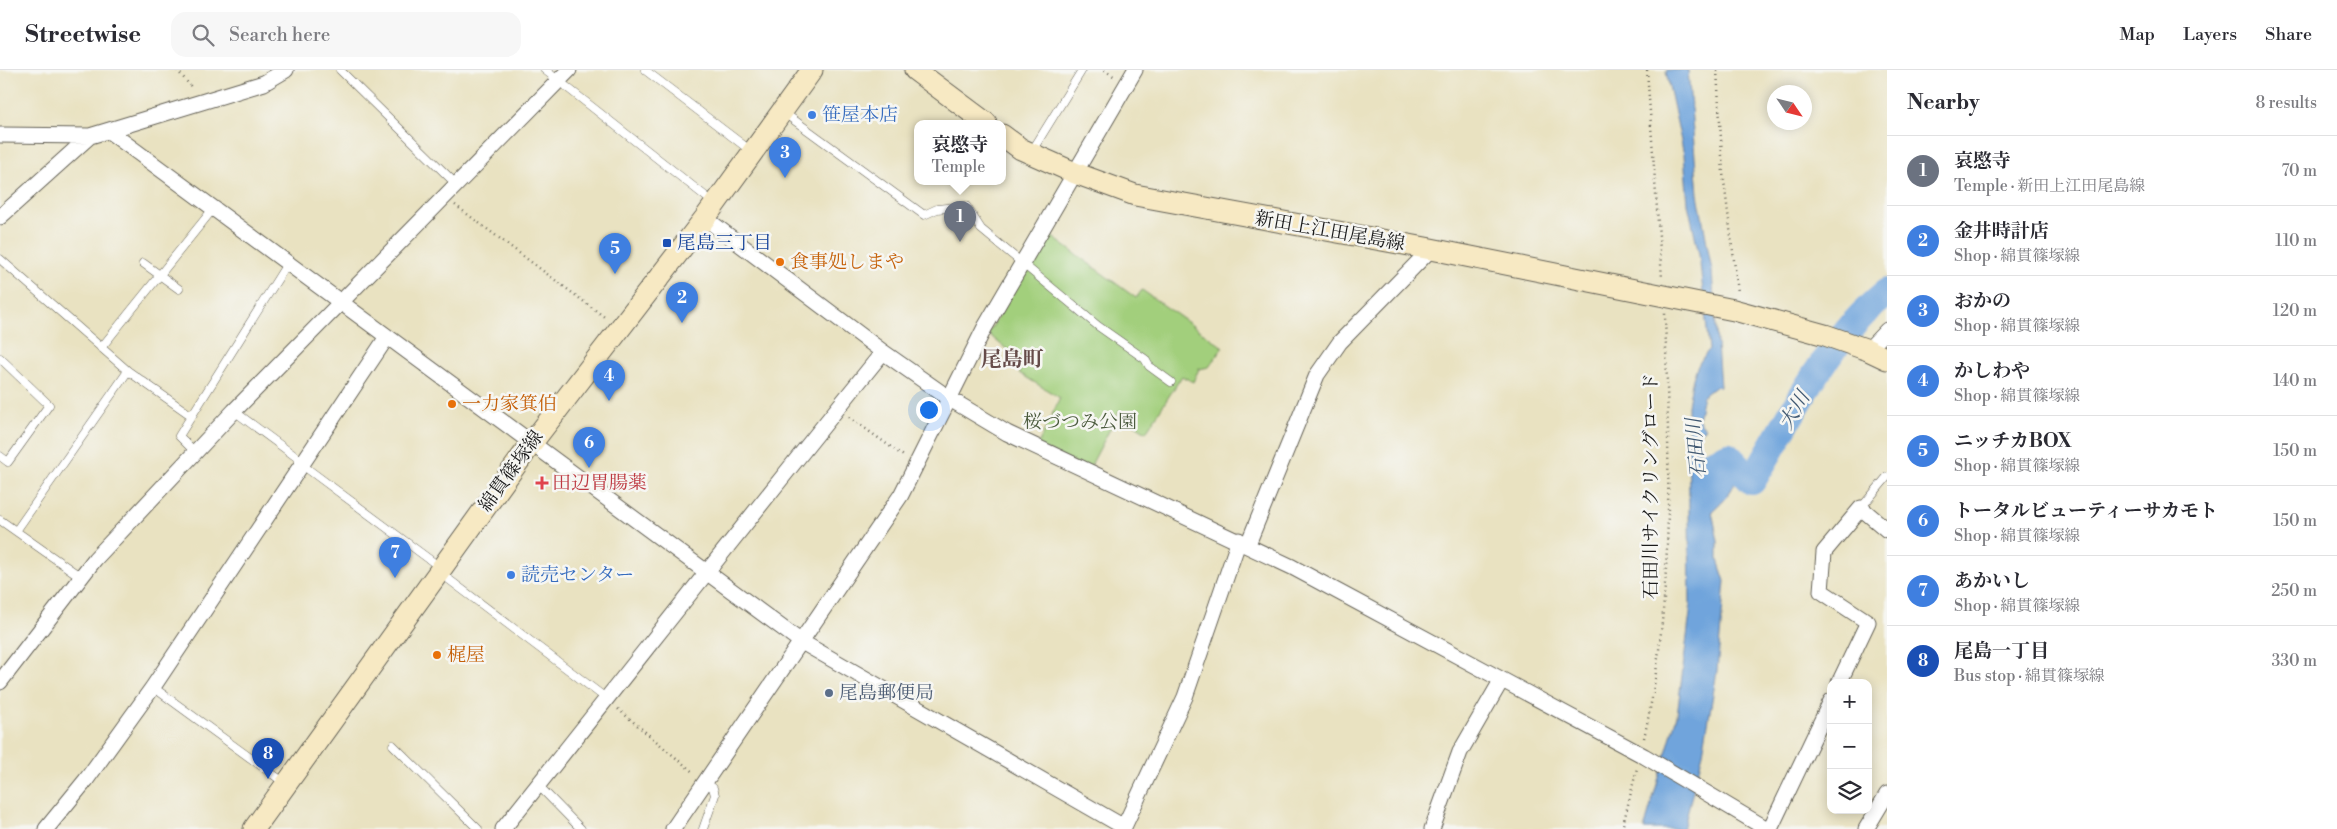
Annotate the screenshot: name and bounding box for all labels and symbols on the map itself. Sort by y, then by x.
north arrow [1767,85,1812,130]
place label: 笹屋本店 [822,103,898,127]
marker: 笹屋本店 [806,109,818,121]
pin: 3 [769,137,801,178]
pin: 1 [944,201,976,242]
street label: 新田上江田尾島線 [1253,206,1407,256]
place label: 尾島三丁目 [677,231,772,255]
pin: 5 [599,233,631,274]
marker: 尾島三丁目 [661,237,673,249]
place label: 食事処しまや [790,250,904,274]
marker: 食事処しまや [774,256,786,268]
pin: 2 [666,282,698,323]
district label: 尾島町 [981,347,1044,373]
pin: 4 [593,360,625,401]
street label: 石田川サイクリングロード [1639,373,1663,599]
water label: 大川 [1774,386,1817,435]
place label: 一力家箕伯 [462,392,557,416]
your location [916,397,942,423]
marker: 一力家箕伯 [446,398,458,410]
park label: 桜づつみ公園 [1023,410,1137,434]
water label: 石田川 [1682,415,1712,479]
street label: 綿貫篠塚線 [473,426,549,516]
pin: 6 [573,427,605,468]
place label: 田辺胃腸薬 [552,471,647,495]
marker: 田辺胃腸薬 [536,477,548,489]
pin: 7 [379,537,411,578]
place label: 読売センター [521,563,634,587]
marker: 読売センター [505,569,517,581]
place label: 梶屋 [447,643,485,667]
marker: 梶屋 [431,649,443,661]
place label: 尾島郵便局 [839,681,934,705]
marker: 尾島郵便局 [823,687,835,699]
pin: 8 [252,738,284,779]

